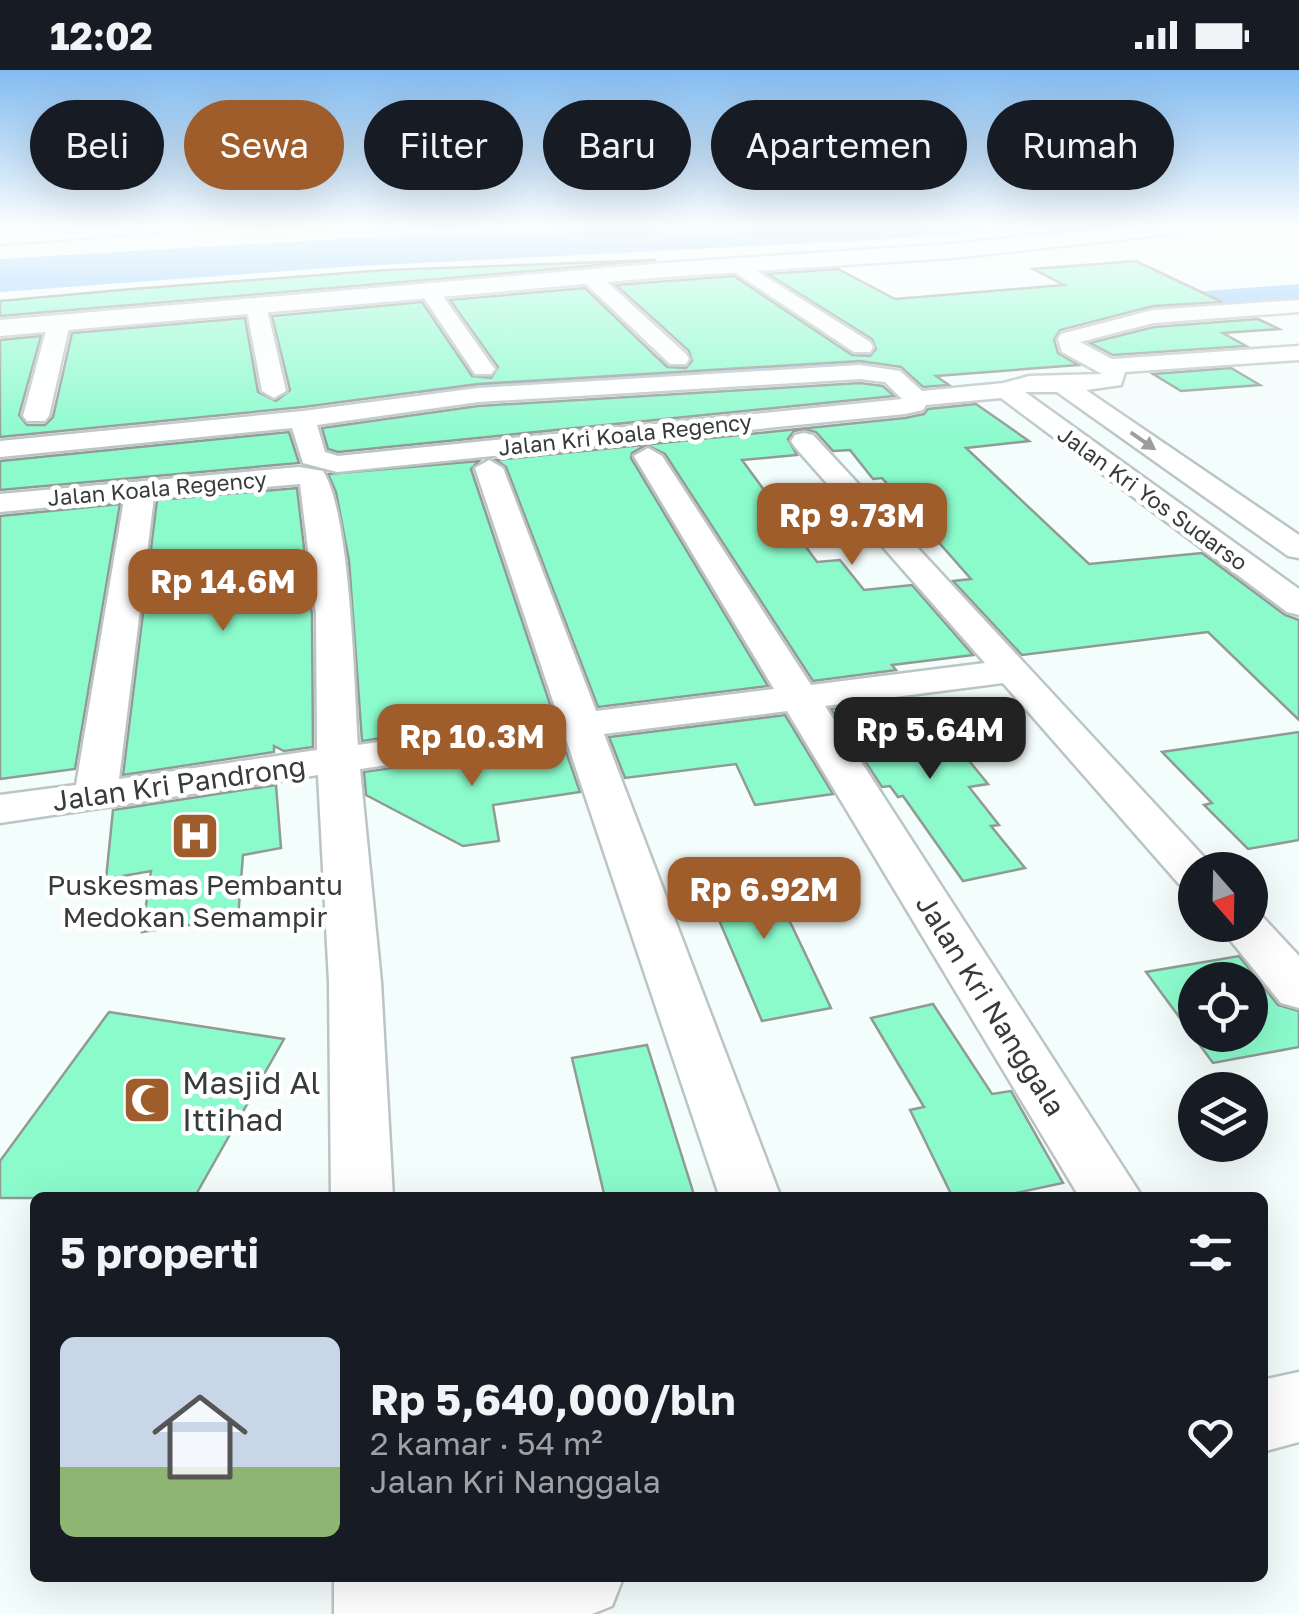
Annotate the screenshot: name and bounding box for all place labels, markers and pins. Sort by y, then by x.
pin: Rp 9.73M [749,483,955,568]
pin: Rp 14.6M [120,549,326,634]
pin: Rp 5.64M [827,697,1033,782]
pin: Rp 10.3M [369,704,575,789]
hospital icon: Puskesmas Pembantu Medokan Semampir [169,810,221,862]
pin: Rp 6.92M [661,857,867,942]
place label: Puskesmas Pembantu Medokan Semampir [47,868,343,933]
place label: Masjid Al Ittihad [182,1063,320,1138]
mosque icon: Masjid Al Ittihad [121,1074,173,1126]

